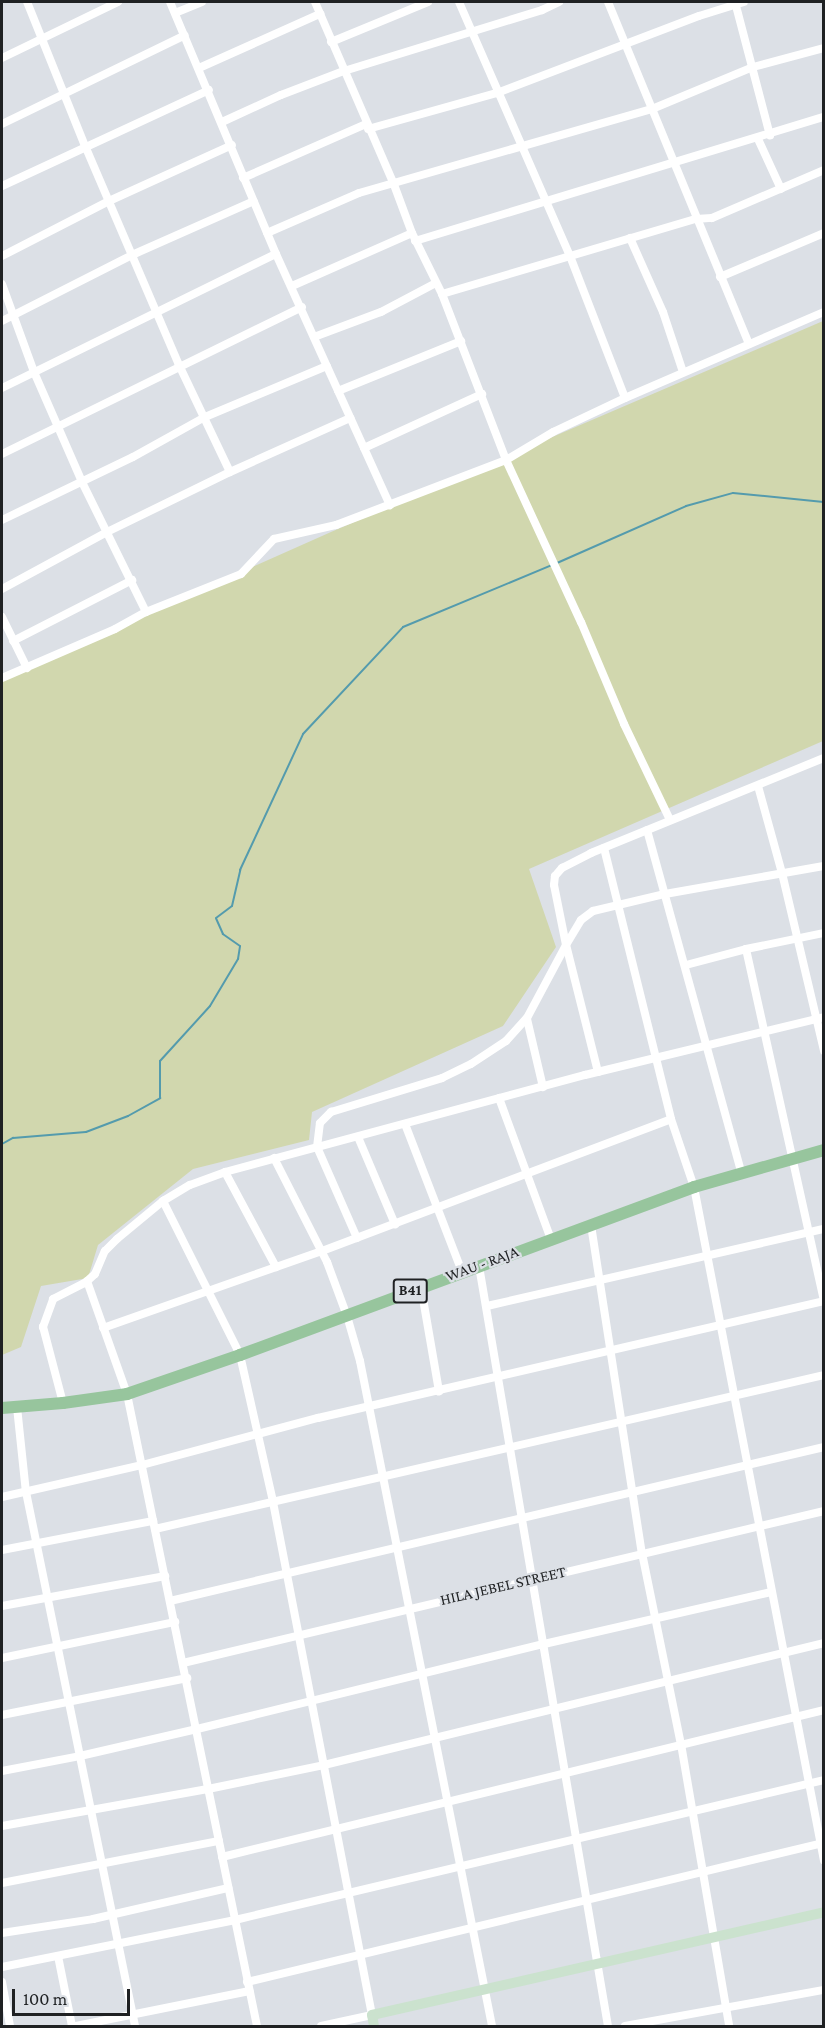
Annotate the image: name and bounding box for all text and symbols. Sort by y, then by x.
street label: WAU - RAJA [443,1242,521,1286]
road number: B41 [392,1279,428,1303]
street label: HILA JEBEL STREET [438,1562,568,1610]
scale bar [15,1977,134,2015]
text: 100 m [23,1989,67,2009]

